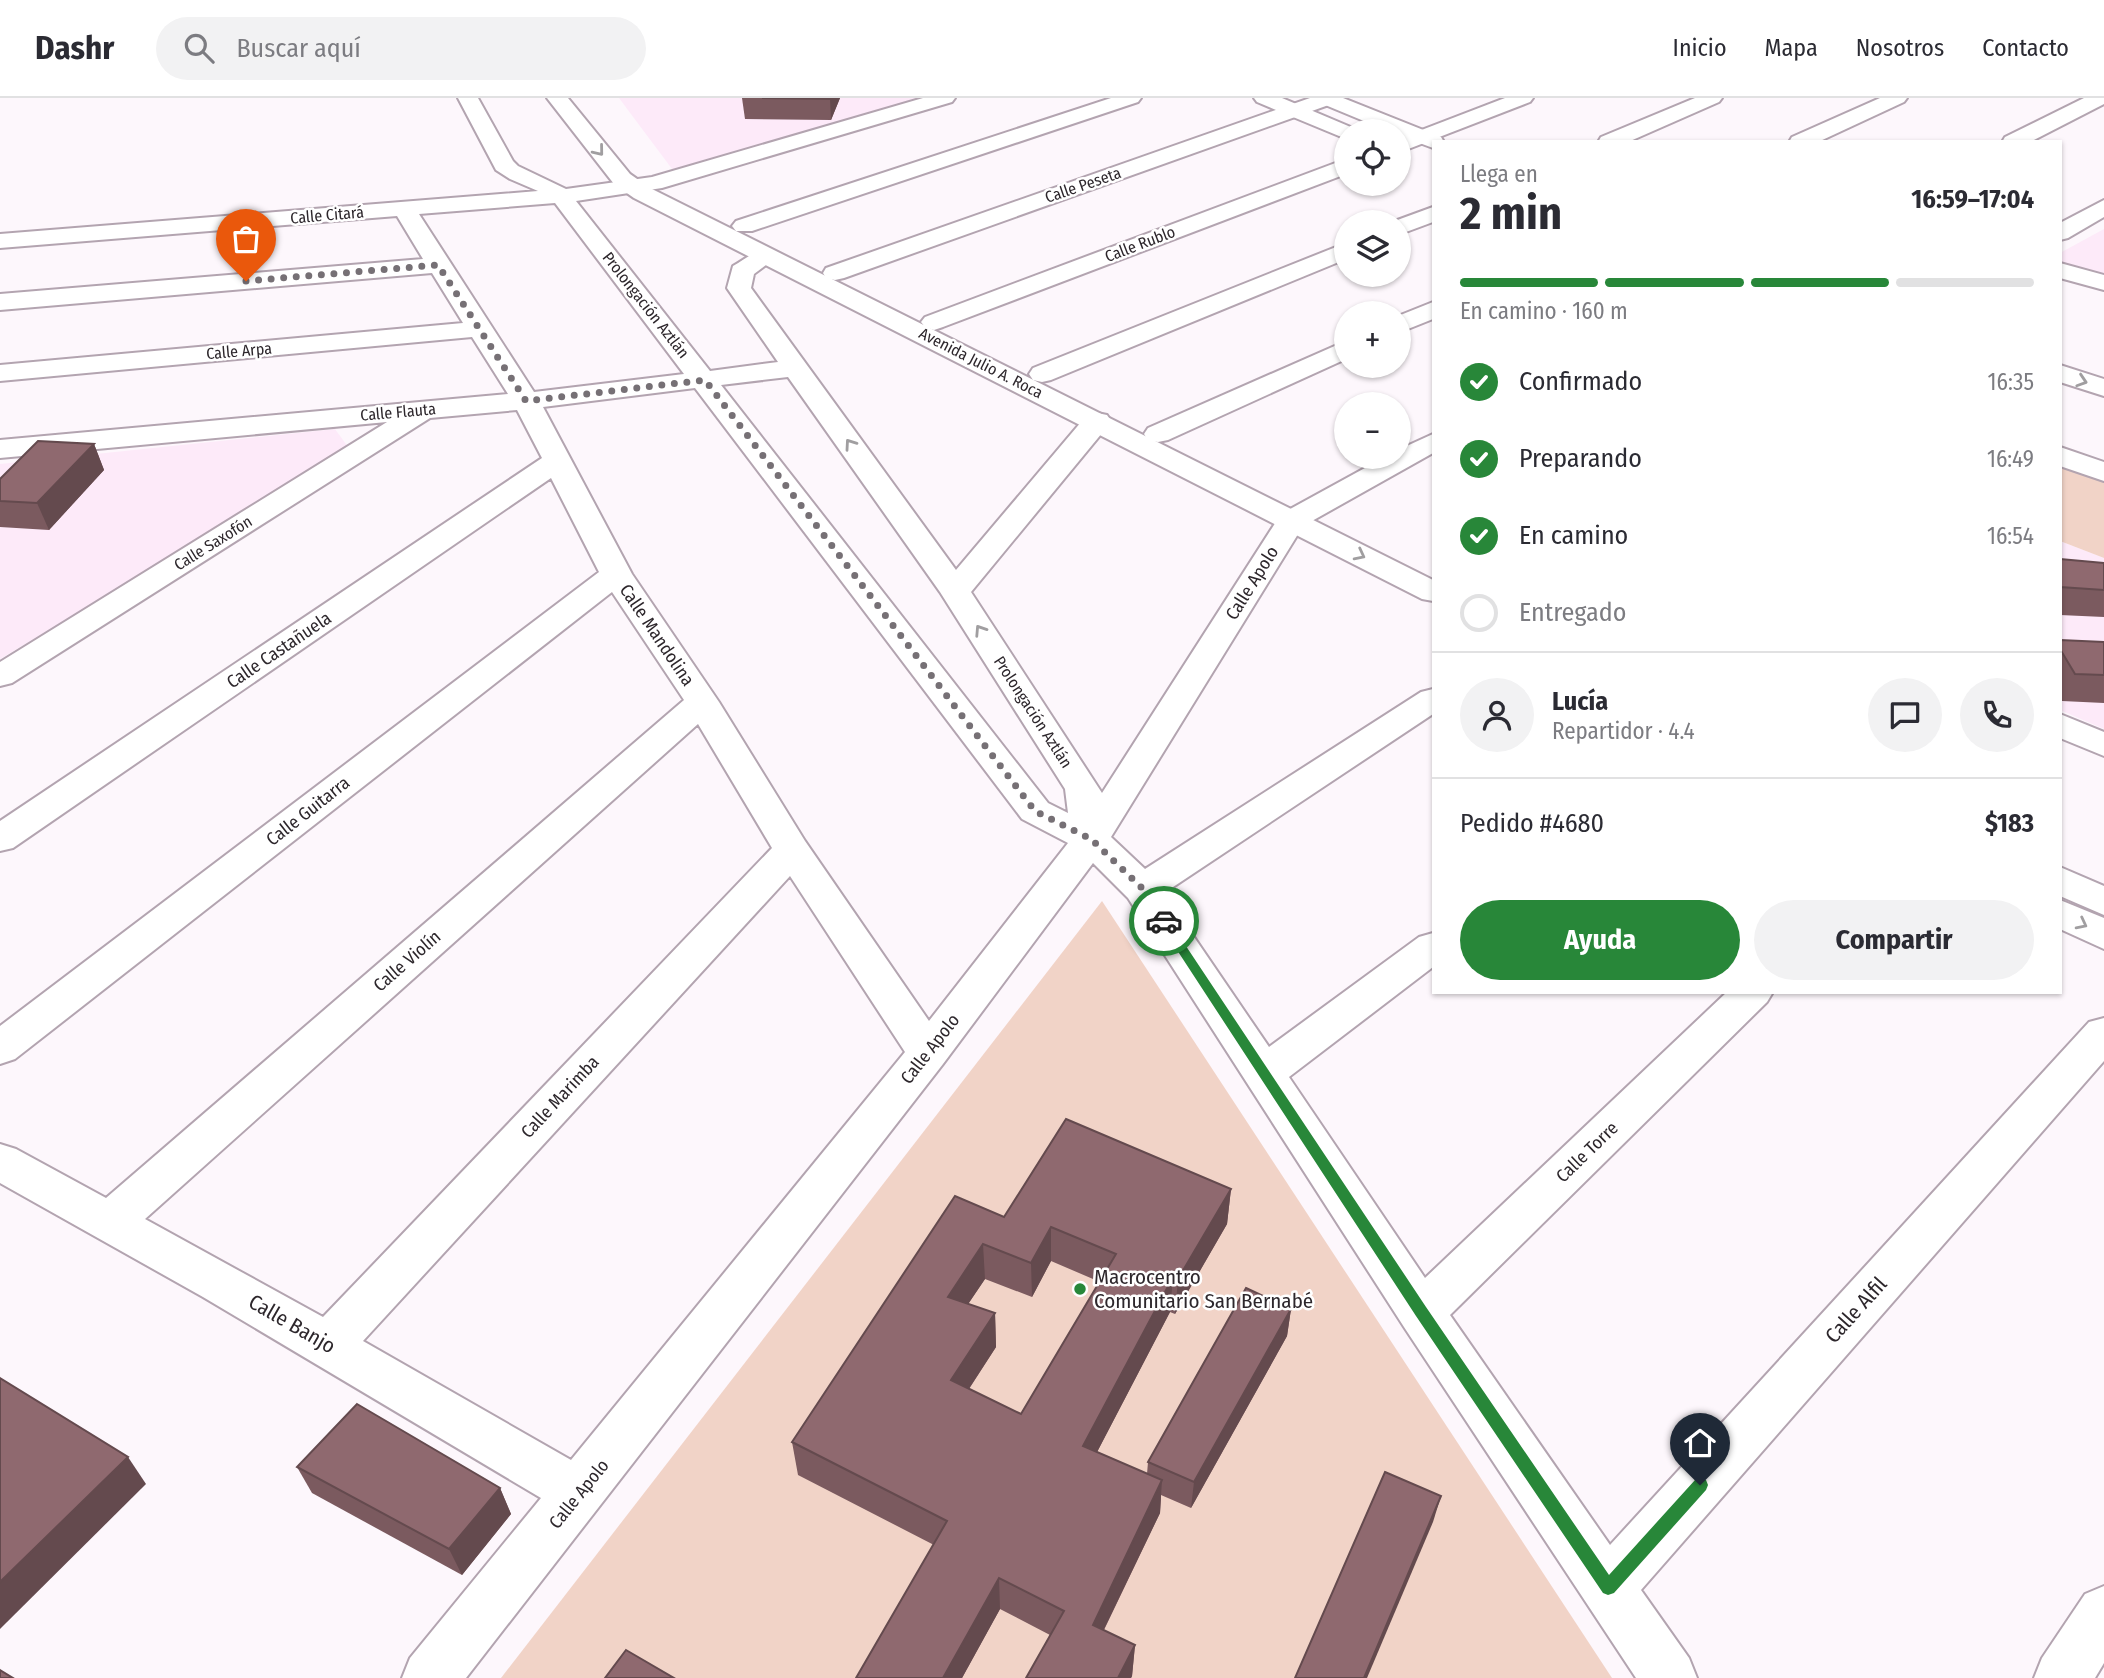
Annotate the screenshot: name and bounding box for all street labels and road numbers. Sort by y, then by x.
street label: Calle Peseta [1042,163,1124,207]
street label: Calle Citará [289,202,365,228]
street label: Calle Rublo [1102,222,1178,266]
street label: Prolongación Aztlán [599,248,693,362]
street label: Avenida Julio A. Roca [916,324,1046,402]
street label: Calle Arpa [205,339,273,363]
street label: Calle Flauta [359,399,437,425]
street label: Calle Saxofón [171,512,255,574]
street label: Calle Apolo [1221,542,1283,624]
street label: Calle Mandolina [615,580,699,690]
street label: Calle Castañuela [223,607,336,693]
street label: Prolongación Aztlán [990,653,1076,771]
street label: Calle Guitarra [262,771,354,850]
street label: Calle Violín [369,926,445,996]
street label: Calle Apolo [896,1010,964,1088]
street label: Calle Marimba [516,1051,604,1143]
street label: Calle Torre [1551,1117,1623,1187]
street label: Calle Alfil [1820,1271,1893,1348]
street label: Calle Banjo [244,1289,340,1359]
street label: Calle Apolo [544,1455,614,1533]

